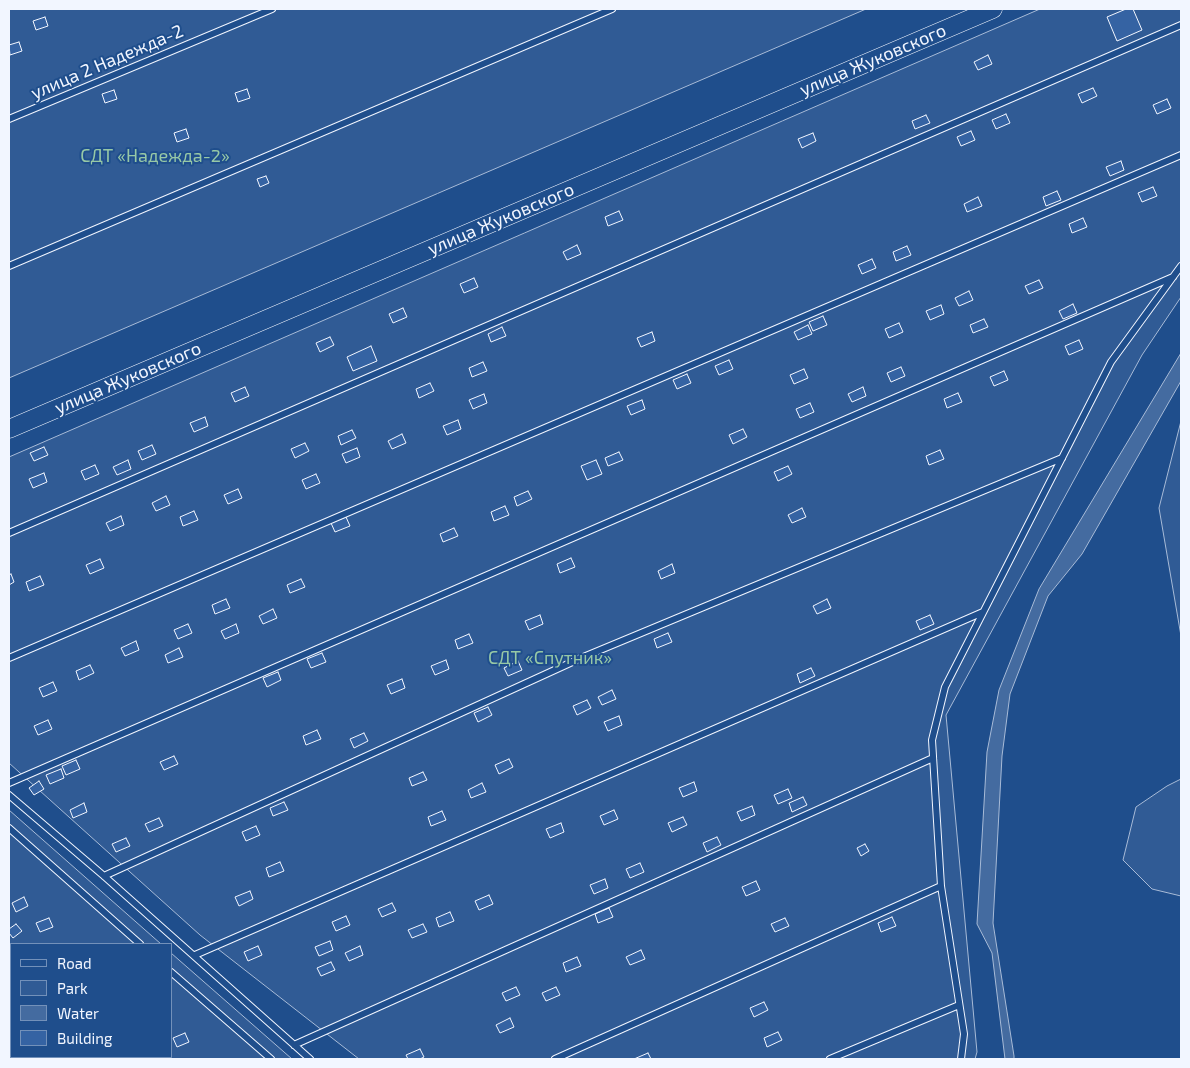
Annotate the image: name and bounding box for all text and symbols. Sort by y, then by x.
street label: улица Жуковского [797,19,949,101]
street label: улица 2 Надежда-2 [28,20,186,104]
park label: СДТ «Надежда-2» [80,145,230,167]
street label: улица Жуковского [425,178,577,260]
street label: улица Жуковского [52,337,204,419]
park label: СДТ «Спутник» [488,647,612,669]
legend [10,943,172,1058]
text: Road [57,954,92,972]
text: Park [57,979,88,997]
text: Water [57,1004,99,1022]
text: Building [57,1029,112,1047]

